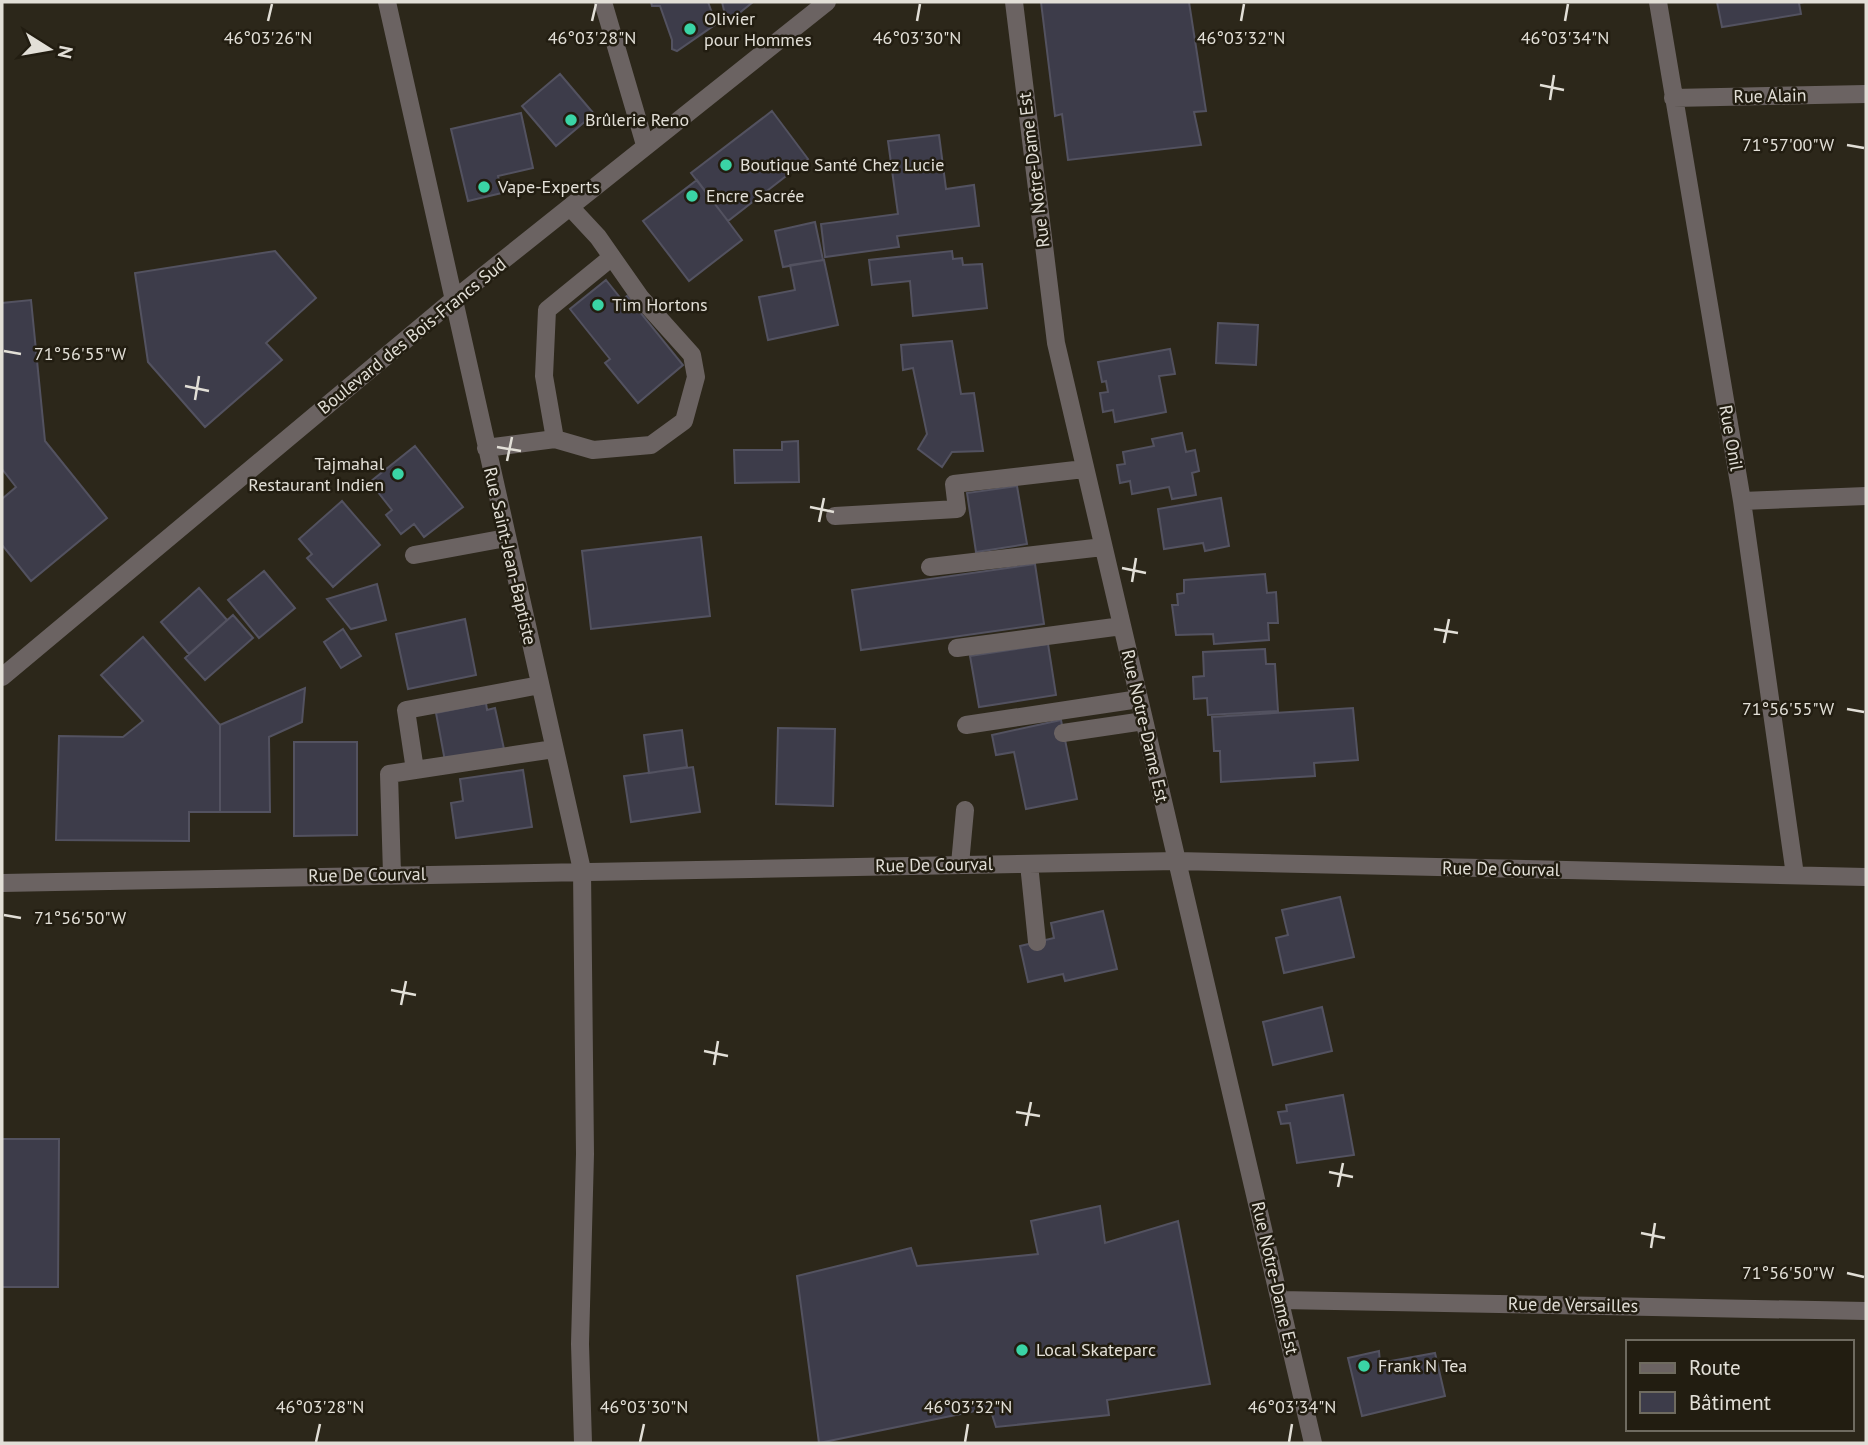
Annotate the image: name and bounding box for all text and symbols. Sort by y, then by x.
place label: Olivier pour Hommes [704,7,812,51]
north arrow [14,14,84,84]
marker: Olivier pour Hommes [682,21,698,37]
text: 46°03'26"N [224,26,312,49]
text: 46°03'28"N [548,26,636,49]
text: 46°03'30"N [873,26,961,49]
text: 46°03'32"N [1197,26,1285,49]
text: 46°03'34"N [1521,26,1609,49]
text: N [53,44,79,61]
street label: Rue Alain [1733,83,1807,108]
street label: Rue Notre-Dame Est [1013,91,1054,249]
place label: Brûlerie Reno [585,108,689,131]
marker: Brûlerie Reno [563,112,579,128]
text: 71°57'00"W [1742,133,1834,156]
place label: Boutique Santé Chez Lucie [740,153,944,176]
marker: Boutique Santé Chez Lucie [718,157,734,173]
place label: Vape-Experts [497,175,600,198]
marker: Vape-Experts [476,179,492,195]
place label: Encre Sacrée [706,184,805,207]
marker: Encre Sacrée [684,188,700,204]
street label: Boulevard des Bois-Francs Sud [313,252,511,419]
place label: Tim Hortons [612,293,708,316]
marker: Tim Hortons [590,297,606,313]
text: 71°56'55"W [34,342,126,365]
street label: Rue Onil [1714,403,1749,473]
place label: Tajmahal Restaurant Indien [248,452,385,496]
street label: Rue Saint-Jean-Baptiste [479,465,542,647]
marker: Tajmahal Restaurant Indien [390,466,406,482]
street label: Rue Notre-Dame Est [1117,647,1174,805]
text: 71°56'55"W [1742,697,1834,720]
street label: Rue De Courval [875,852,994,877]
street label: Rue De Courval [1442,856,1561,881]
street label: Rue De Courval [308,862,427,887]
text: 71°56'50"W [34,906,126,929]
street label: Rue Notre-Dame Est [1247,1199,1304,1357]
text: 71°56'50"W [1742,1261,1834,1284]
street label: Rue de Versailles [1508,1292,1638,1317]
place label: Local Skateparc [1036,1338,1156,1361]
legend [1626,1340,1854,1431]
marker: Local Skateparc [1014,1342,1030,1358]
place label: Frank N Tea [1378,1354,1467,1377]
text: Route [1689,1354,1741,1381]
marker: Frank N Tea [1356,1358,1372,1374]
text: Bâtiment [1689,1389,1771,1416]
text: 46°03'28"N [276,1395,364,1418]
text: 46°03'30"N [600,1395,688,1418]
text: 46°03'32"N [924,1395,1012,1418]
text: 46°03'34"N [1248,1395,1336,1418]

